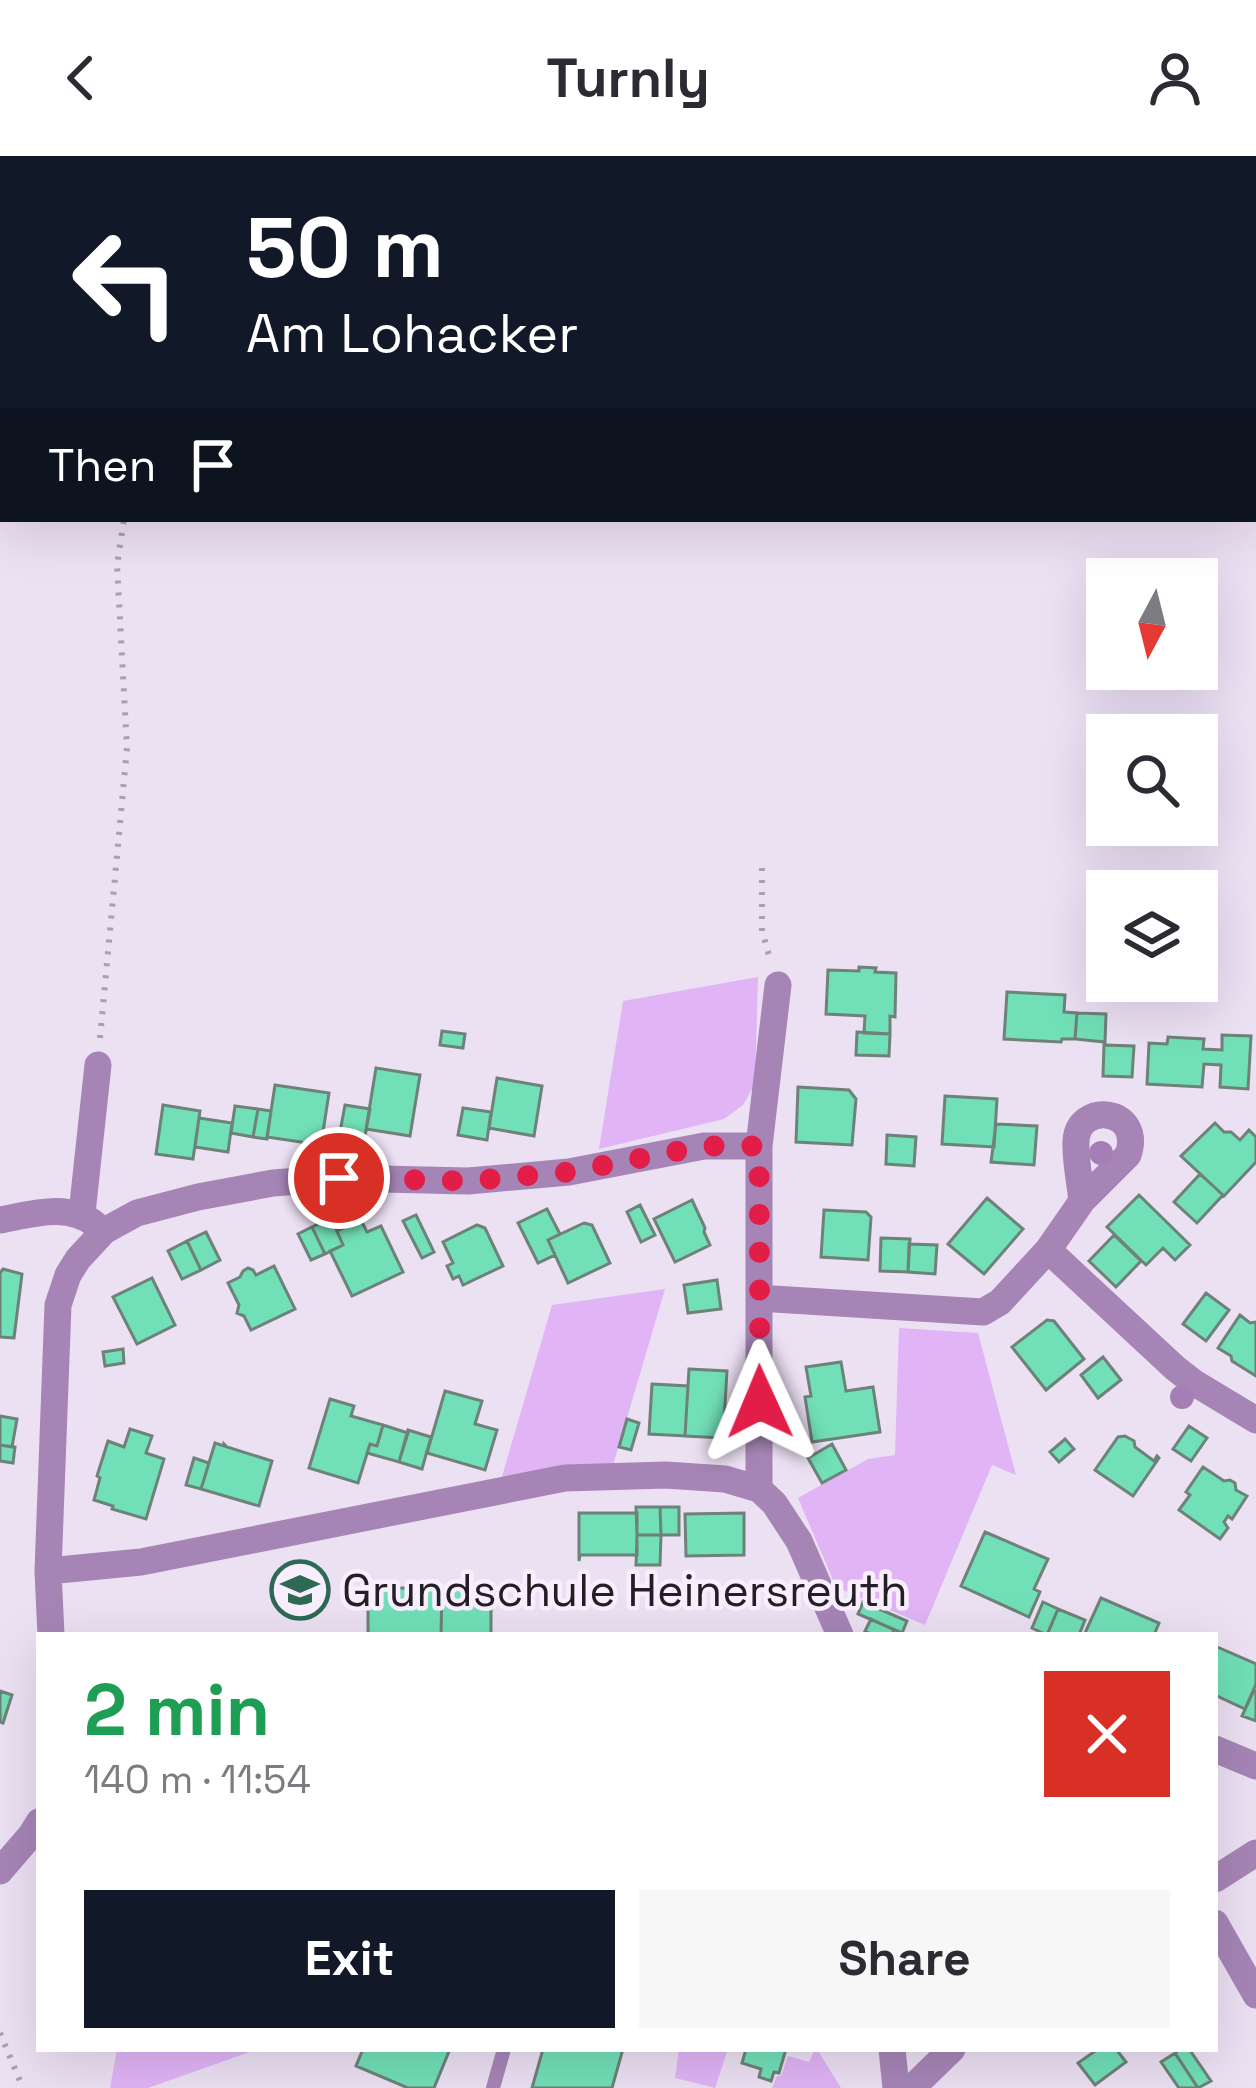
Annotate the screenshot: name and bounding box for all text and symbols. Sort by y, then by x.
text: Turnly [546,44,710,113]
icon: back [48,45,114,111]
icon: person [1142,45,1208,111]
text: 50 m [246,194,444,302]
icon: left [48,204,204,360]
text: Am Lohacker [246,299,579,368]
icon: arrive [180,432,246,498]
text: Then [48,437,156,494]
north arrow [1086,558,1218,690]
map controls [1086,558,1218,1002]
button: search [1086,714,1218,846]
button: layers [1086,870,1218,1002]
pin [288,1127,390,1229]
icon: arrive [306,1145,372,1211]
position arrow [697,1339,823,1465]
school or university icon: Grundschule Heinersreuth [269,1559,331,1621]
place label: Grundschule Heinersreuth [342,1562,908,1619]
text: 2 min [84,1664,270,1756]
button: close [1044,1671,1170,1797]
text: 140 m · 11:54 [84,1755,311,1804]
button: Exit [84,1890,615,2028]
button: Share [639,1890,1170,2028]

